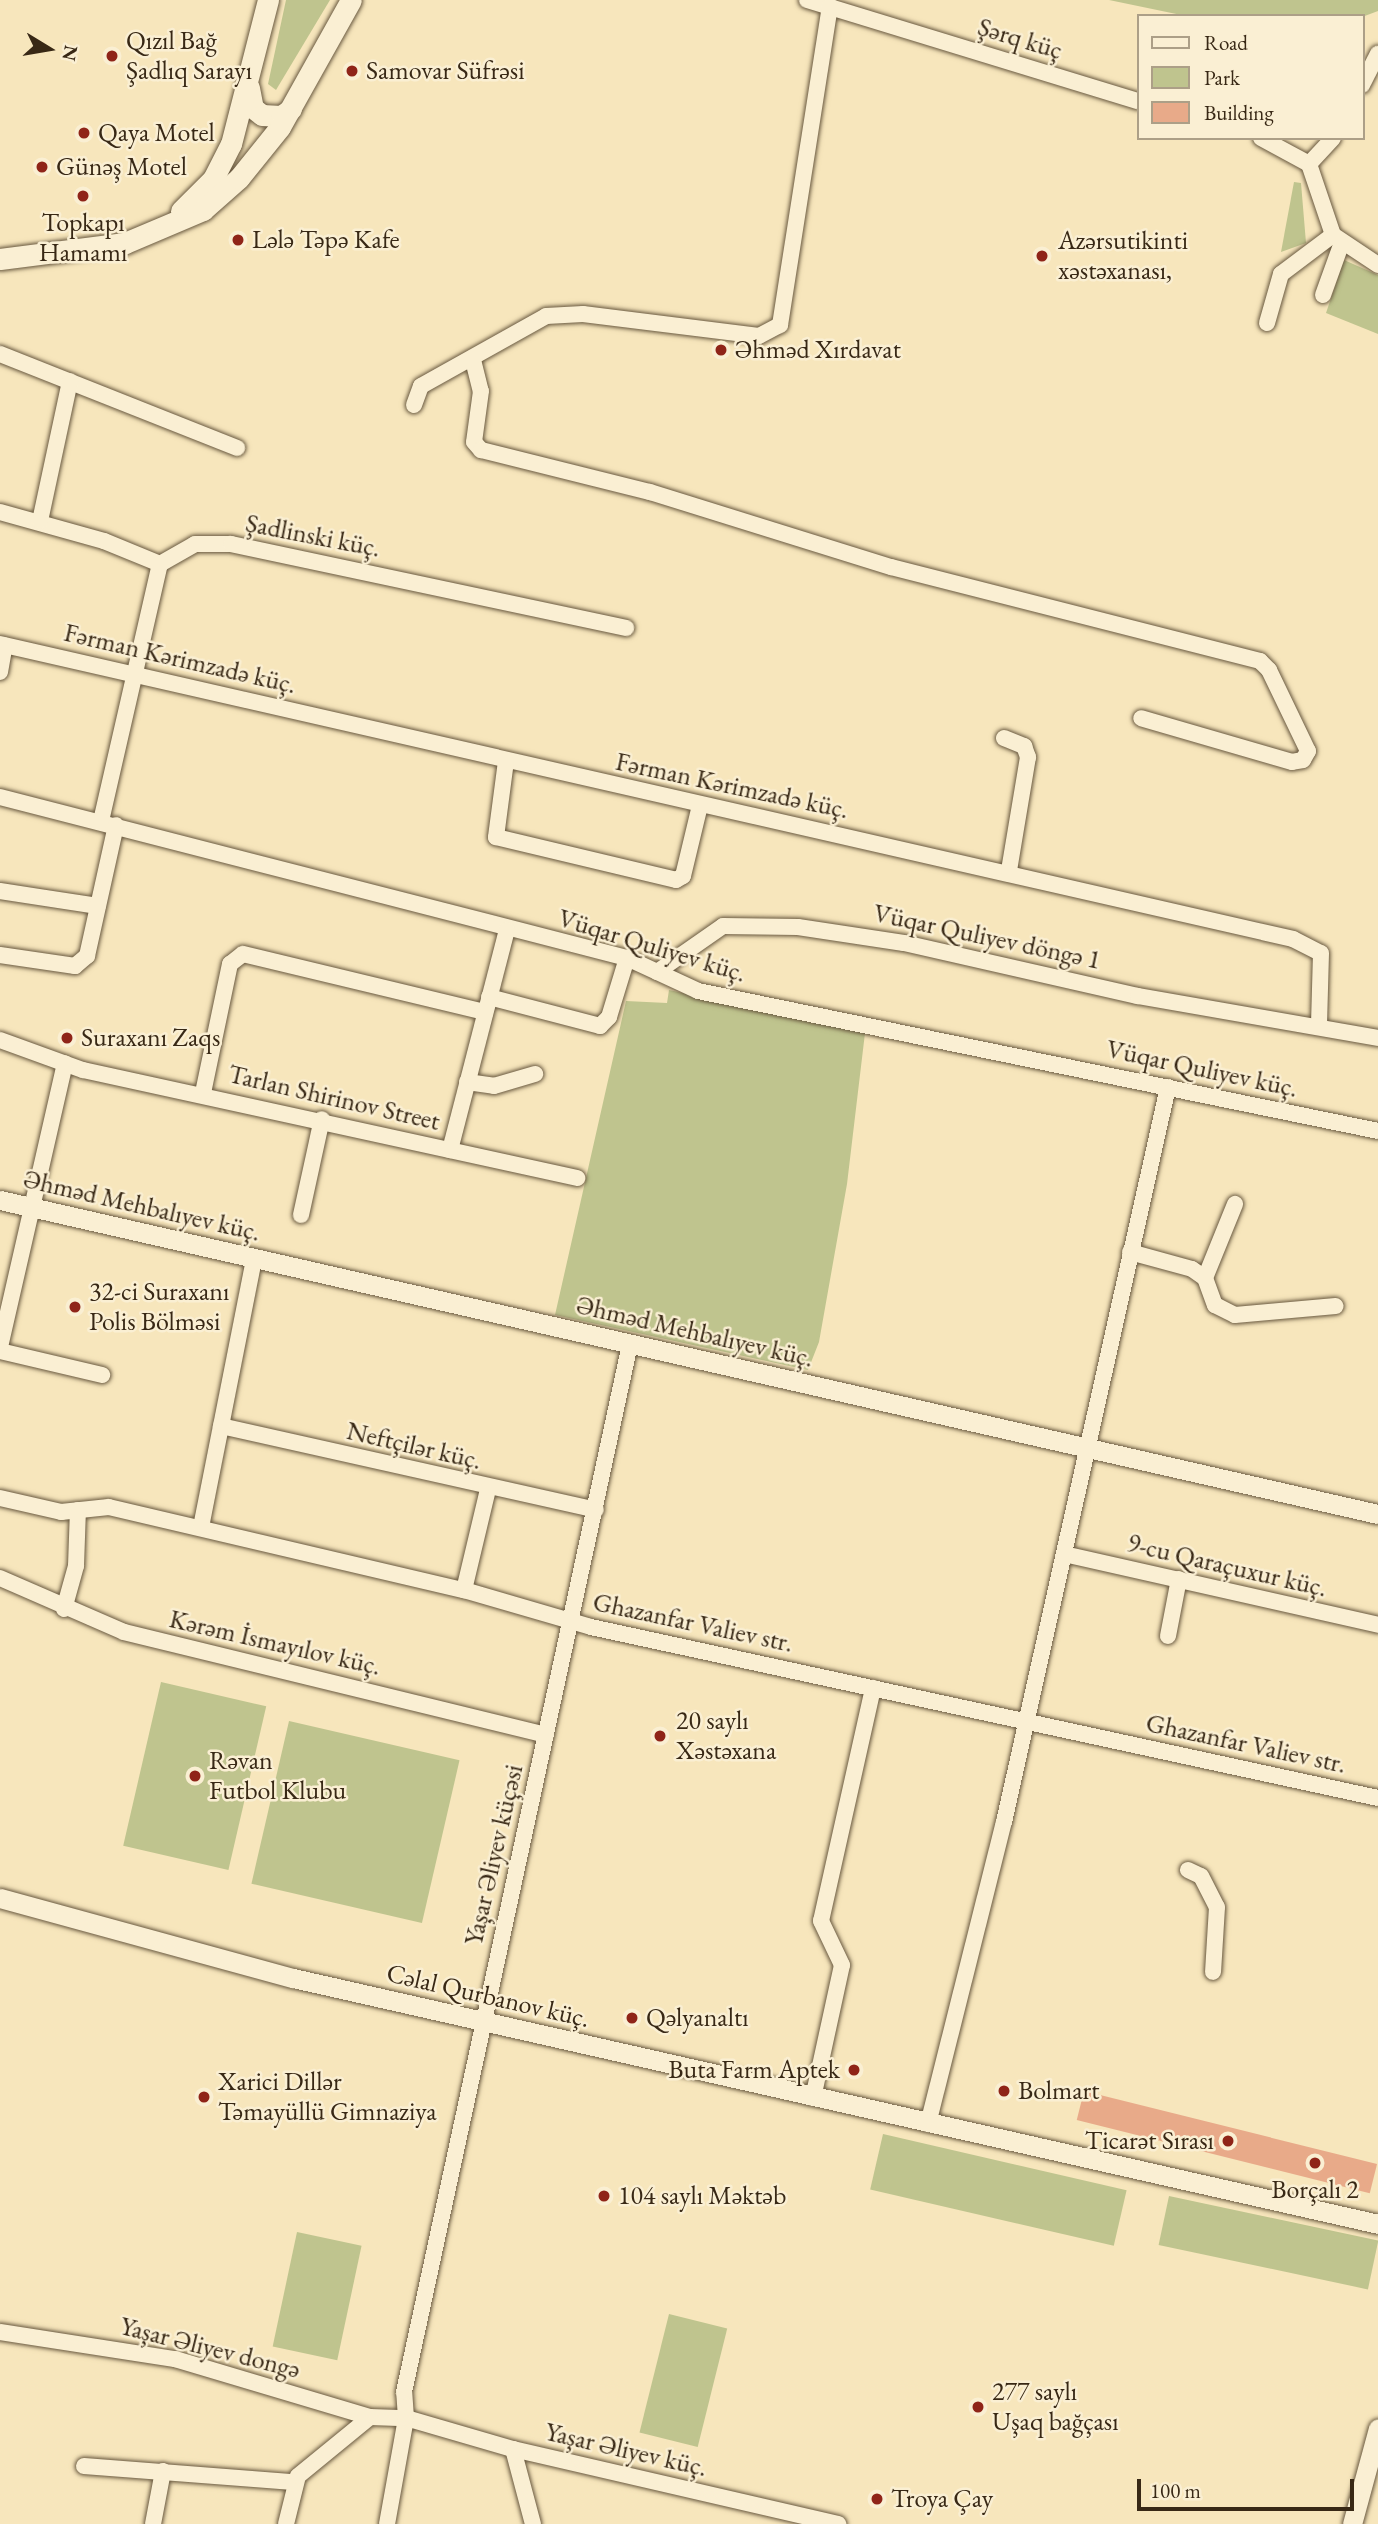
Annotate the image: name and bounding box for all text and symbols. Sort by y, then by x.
street label: Şərq küç [974,11,1066,67]
north arrow [14,14,84,84]
legend [1136,14,1364,140]
place label: Qızıl Bağ Şadlıq Sarayı [126,25,252,86]
text: Road [1204,29,1248,56]
text: N [56,43,84,63]
marker: Qızıl Bağ Şadlıq Sarayı [104,48,120,64]
place label: Samovar Süfrəsi [366,55,525,87]
marker: Samovar Süfrəsi [344,63,360,79]
text: Park [1204,64,1240,91]
text: Building [1204,99,1274,126]
place label: Qaya Motel [98,117,215,149]
marker: Qaya Motel [76,125,92,141]
place label: Günəş Motel [56,151,187,183]
marker: Günəş Motel [34,159,50,175]
marker: Topkapı Hamamı [75,188,91,204]
place label: Topkapı Hamamı [39,207,127,268]
place label: Lələ Təpə Kafe [252,224,400,256]
place label: Azərsutikinti xəstəxanası, [1058,225,1188,286]
marker: Lələ Təpə Kafe [230,232,246,248]
marker: Azərsutikinti xəstəxanası, [1032,246,1052,266]
place label: Əhməd Xırdavat [735,334,901,366]
marker: Əhməd Xırdavat [713,342,729,358]
street label: Şadlinski küç. [243,508,383,564]
street label: Fərman Kərimzadə küç. [61,617,299,701]
street label: Fərman Kərimzadə küç. [613,746,851,826]
street label: Vüqar Quliyev döngə 1 [871,898,1103,976]
street label: Vüqar Quliyev küç. [554,903,750,989]
place label: Suraxanı Zaqs [81,1022,220,1054]
marker: Suraxanı Zaqs [59,1030,75,1046]
street label: Vüqar Quliyev küç. [1104,1034,1300,1104]
street label: Tarlan Shirinov Street [225,1058,443,1138]
street label: Əhməd Mehbalıyev küç. [21,1164,263,1248]
place label: 32-ci Suraxanı Polis Bölməsi [89,1276,229,1338]
street label: Əhməd Mehbalıyev küç. [574,1290,816,1374]
marker: 32-ci Suraxanı Polis Bölməsi [67,1299,83,1315]
street label: Neftçilər küç. [344,1415,484,1477]
street label: 9-cu Qaraçuxur küç. [1124,1528,1330,1604]
street label: Ghazanfar Valiev str. [590,1587,796,1659]
street label: Kərəm İsmayılov küç. [166,1603,384,1683]
place label: 20 saylı Xəstəxana [676,1705,776,1766]
street label: Ghazanfar Valiev str. [1143,1708,1349,1780]
marker: 20 saylı Xəstəxana [650,1726,670,1746]
place label: Rəvan Futbol Klubu [209,1745,346,1806]
street label: Yaşar Əliyev küçəsi [458,1762,530,1948]
marker: Rəvan Futbol Klubu [187,1768,203,1784]
street label: Cəlal Qurbanov küç. [383,1957,593,2035]
place label: Qəlyanaltı [646,2002,749,2034]
marker: Qəlyanaltı [624,2010,640,2026]
place label: Buta Farm Aptek [668,2054,840,2086]
marker: Buta Farm Aptek [846,2062,862,2078]
place label: Xarici Dillər Təmayüllü Gimnaziya [218,2066,437,2128]
place label: Bolmart [1018,2075,1099,2107]
marker: Bolmart [996,2083,1012,2099]
marker: Xarici Dillər Təmayüllü Gimnaziya [196,2089,212,2105]
place label: Ticarət Sırası [1085,2125,1214,2157]
marker: Ticarət Sırası [1220,2133,1236,2149]
marker: Borçalı 2 [1307,2155,1323,2171]
place label: Borçalı 2 [1271,2174,1359,2206]
place label: 104 saylı Məktəb [618,2180,786,2212]
marker: 104 saylı Məktəb [596,2188,612,2204]
street label: Yaşar Əliyev dongə [117,2311,303,2385]
place label: 277 saylı Uşaq bağçası [992,2376,1119,2438]
marker: 277 saylı Uşaq bağçası [970,2399,986,2415]
street label: Yaşar Əliyev küç. [542,2416,710,2484]
scale bar [1140,2464,1357,2508]
text: 100 m [1150,2477,1201,2504]
place label: Troya Çay [891,2483,993,2515]
marker: Troya Çay [869,2491,885,2507]

